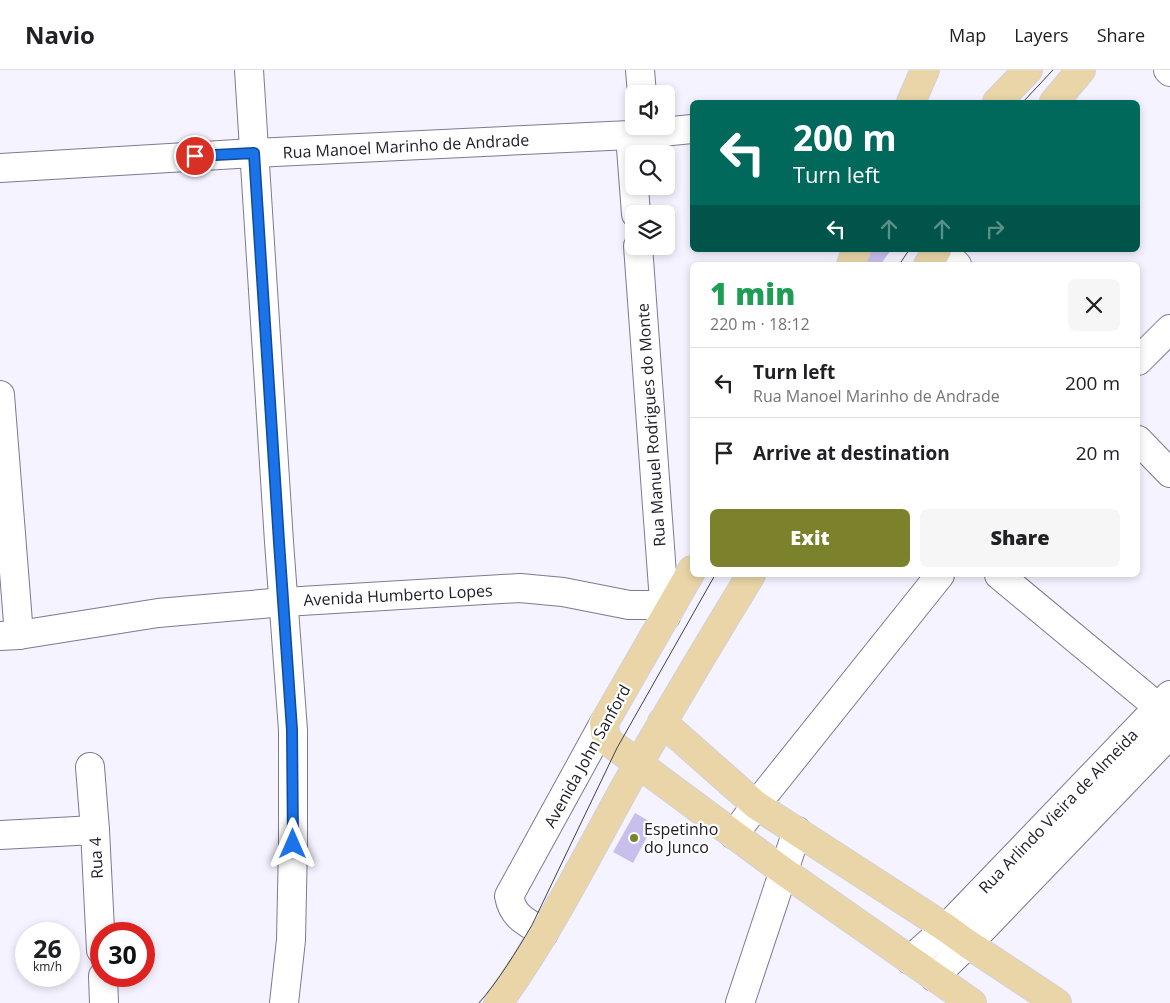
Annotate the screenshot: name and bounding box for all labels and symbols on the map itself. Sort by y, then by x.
street label: Rua Manoel Marinho de Andrade [282,129,530,163]
pin [174,135,216,177]
street label: Rua Manuel Rodrigues do Monte [632,302,670,547]
street label: Avenida Humberto Lopes [303,579,493,611]
street label: Avenida John Sanford [539,681,635,831]
street label: Rua Arlindo Vieira de Almeida [973,724,1143,898]
position arrow [266,817,318,869]
place label: Espetinho do Junco [644,818,718,858]
marker: Espetinho do Junco [628,832,640,844]
street label: Rua 4 [84,837,108,879]
speed limit sign: 30 [90,922,155,987]

